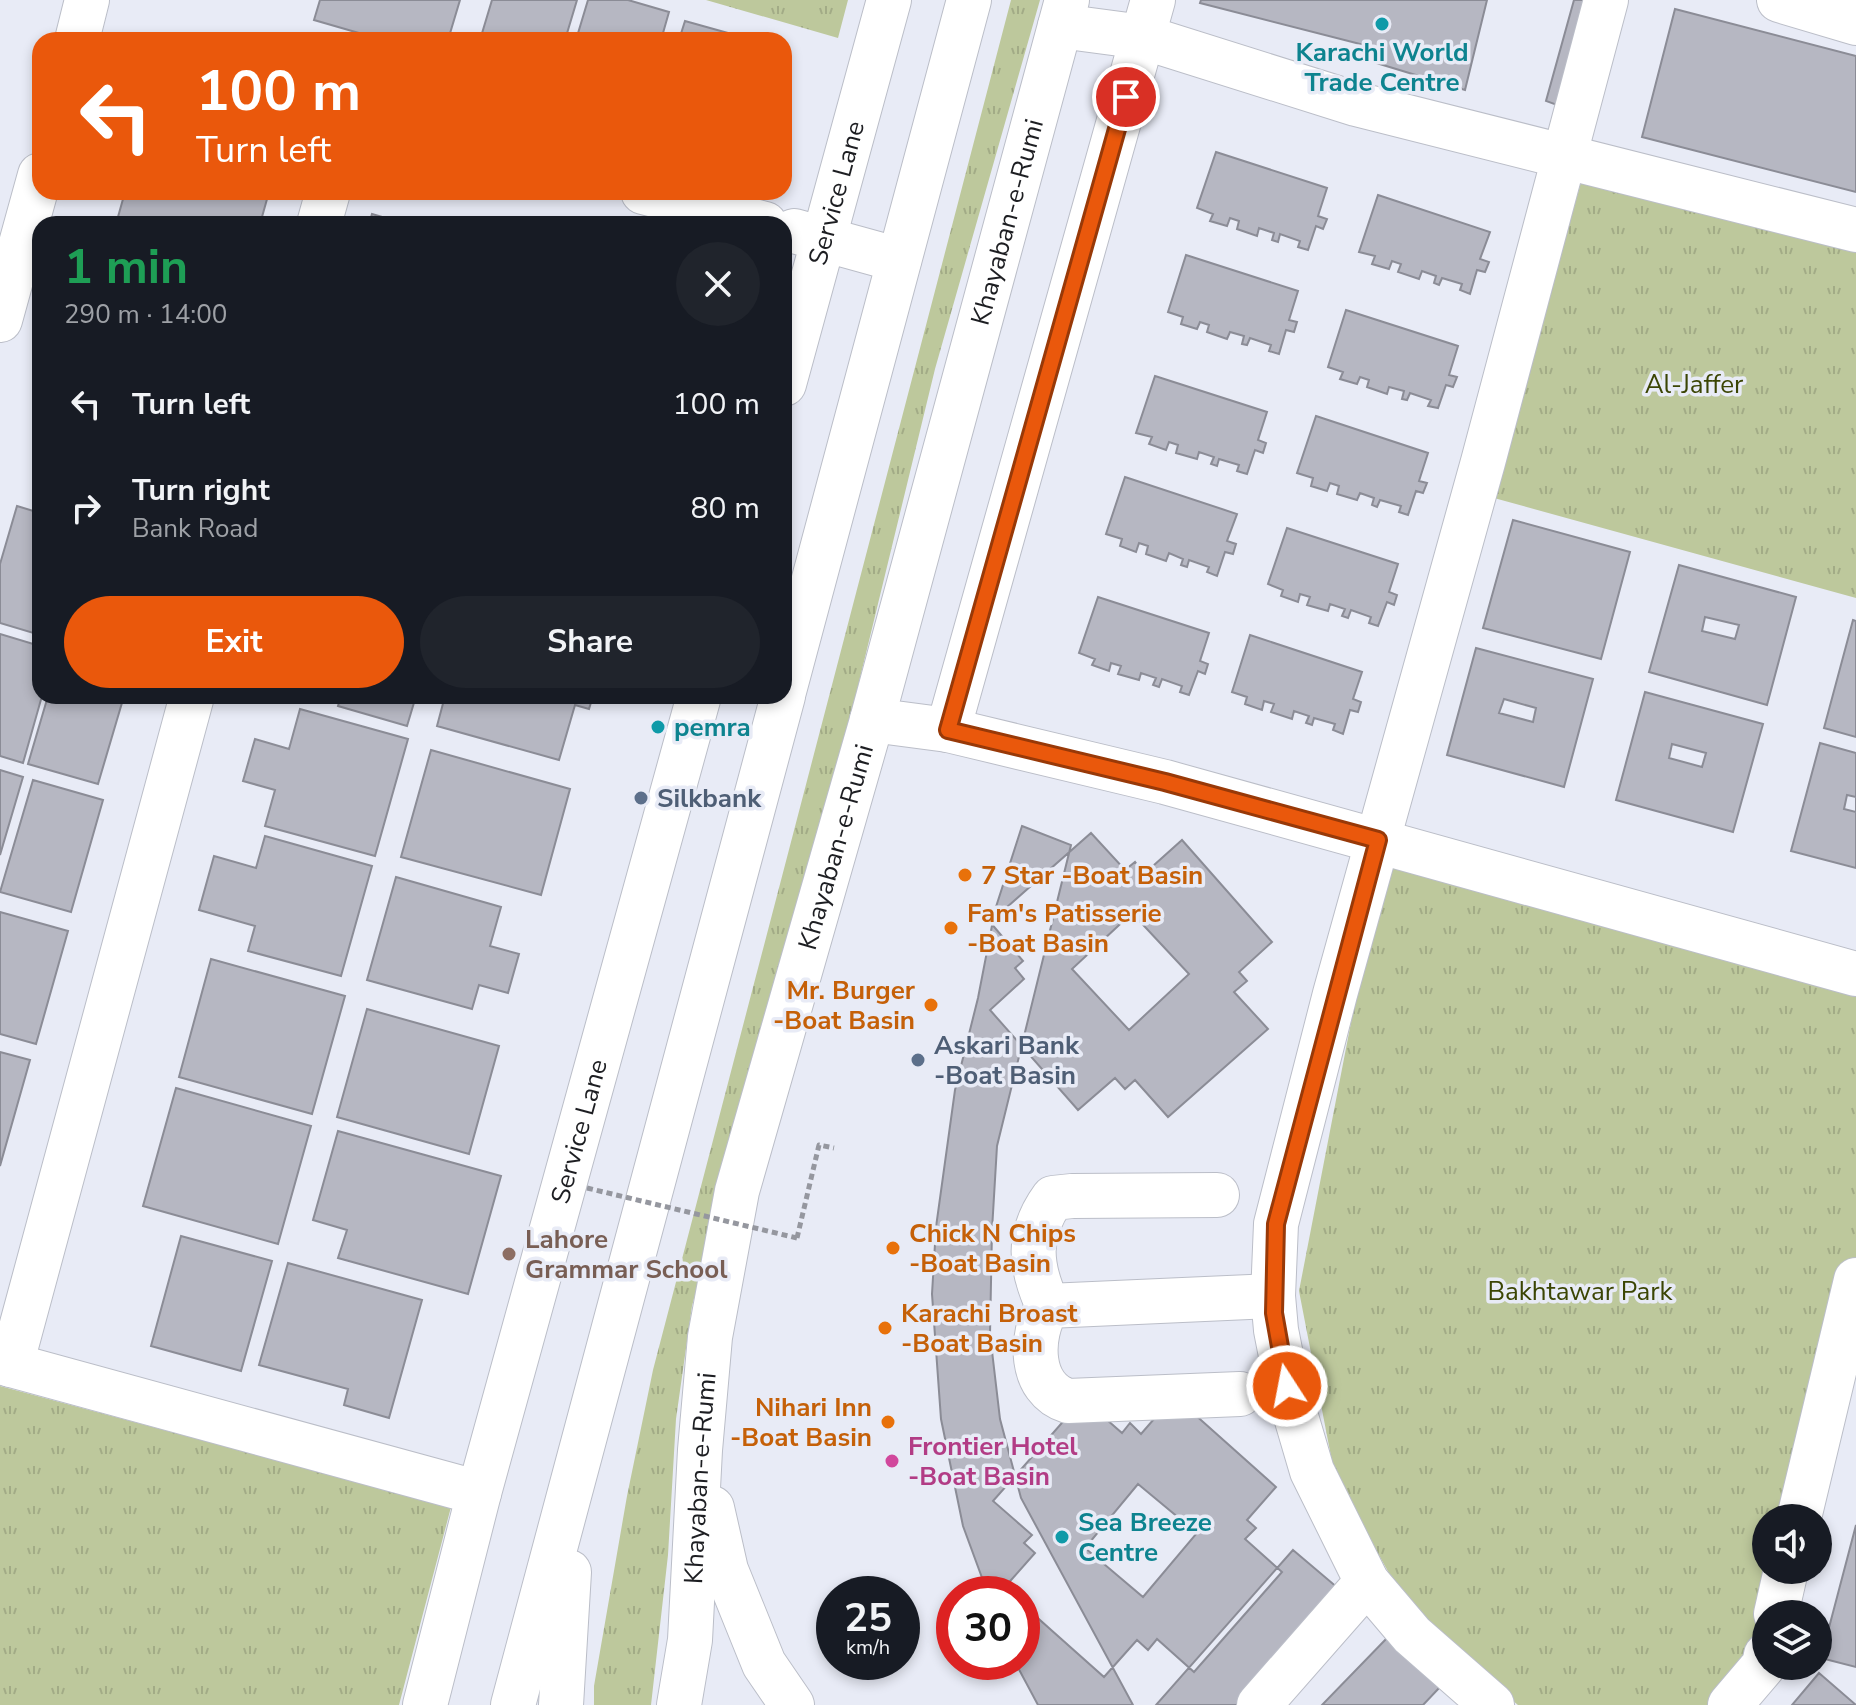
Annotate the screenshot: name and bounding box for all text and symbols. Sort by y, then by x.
marker: Karachi World Trade Centre [1373,15,1391,33]
place label: Karachi World Trade Centre [1295,35,1469,100]
text: 100 m [196,53,361,130]
pin [1092,63,1160,131]
icon: left [64,64,168,168]
icon: arrive [1104,75,1148,119]
street label: Khayaban-e-Rumi [962,115,1052,329]
street label: Service Lane [800,117,873,269]
text: Turn left [196,126,331,175]
text: 1 min [64,234,188,300]
button: close [676,242,760,326]
text: 290 m · 14:00 [64,297,227,332]
park label: Al-Jaffer [1645,367,1744,402]
icon: left [64,382,108,426]
text: Turn left [132,384,250,425]
text: 100 m [673,384,760,425]
text: Turn right [132,470,270,511]
icon: right [64,486,108,530]
text: 80 m [691,488,760,529]
text: Bank Road [132,511,258,546]
button: Exit [64,596,404,688]
button: Share [420,596,760,688]
place label: pemra [674,710,751,745]
marker: pemra [649,718,667,736]
street label: Khayaban-e-Rumi [790,740,882,954]
place label: Silkbank [657,781,762,816]
marker: Silkbank [632,789,650,807]
place label: 7 Star -Boat Basin [981,858,1203,893]
marker: 7 Star -Boat Basin [956,866,974,884]
place label: Fam's Patisserie -Boat Basin [967,896,1162,961]
marker: Fam's Patisserie -Boat Basin [942,919,960,937]
place label: Mr. Burger -Boat Basin [773,973,916,1038]
marker: Mr. Burger -Boat Basin [922,996,940,1014]
place label: Askari Bank -Boat Basin [934,1028,1080,1093]
marker: Askari Bank -Boat Basin [909,1051,927,1069]
street label: Service Lane [542,1055,615,1207]
place label: Chick N Chips -Boat Basin [909,1216,1076,1281]
place label: Lahore Grammar School [525,1222,728,1287]
marker: Chick N Chips -Boat Basin [884,1239,902,1257]
marker: Lahore Grammar School [500,1245,518,1263]
park label: Bakhtawar Park [1487,1274,1674,1309]
place label: Karachi Broast -Boat Basin [901,1296,1079,1361]
marker: Karachi Broast -Boat Basin [876,1319,894,1337]
position arrow [1245,1344,1329,1428]
street label: Khayaban-e-Rumi [675,1371,724,1585]
place label: Nihari Inn -Boat Basin [730,1390,872,1455]
marker: Nihari Inn -Boat Basin [879,1413,897,1431]
place label: Frontier Hotel -Boat Basin [908,1429,1078,1494]
marker: Frontier Hotel -Boat Basin [883,1452,901,1470]
map controls [1752,1504,1832,1680]
button: sound [1752,1504,1832,1584]
place label: Sea Breeze Centre [1078,1505,1212,1570]
marker: Sea Breeze Centre [1053,1528,1071,1546]
speed limit sign: 30 [936,1576,1040,1680]
text: 25 [844,1591,892,1645]
button: layers [1752,1600,1832,1680]
text: km/h [846,1634,890,1661]

